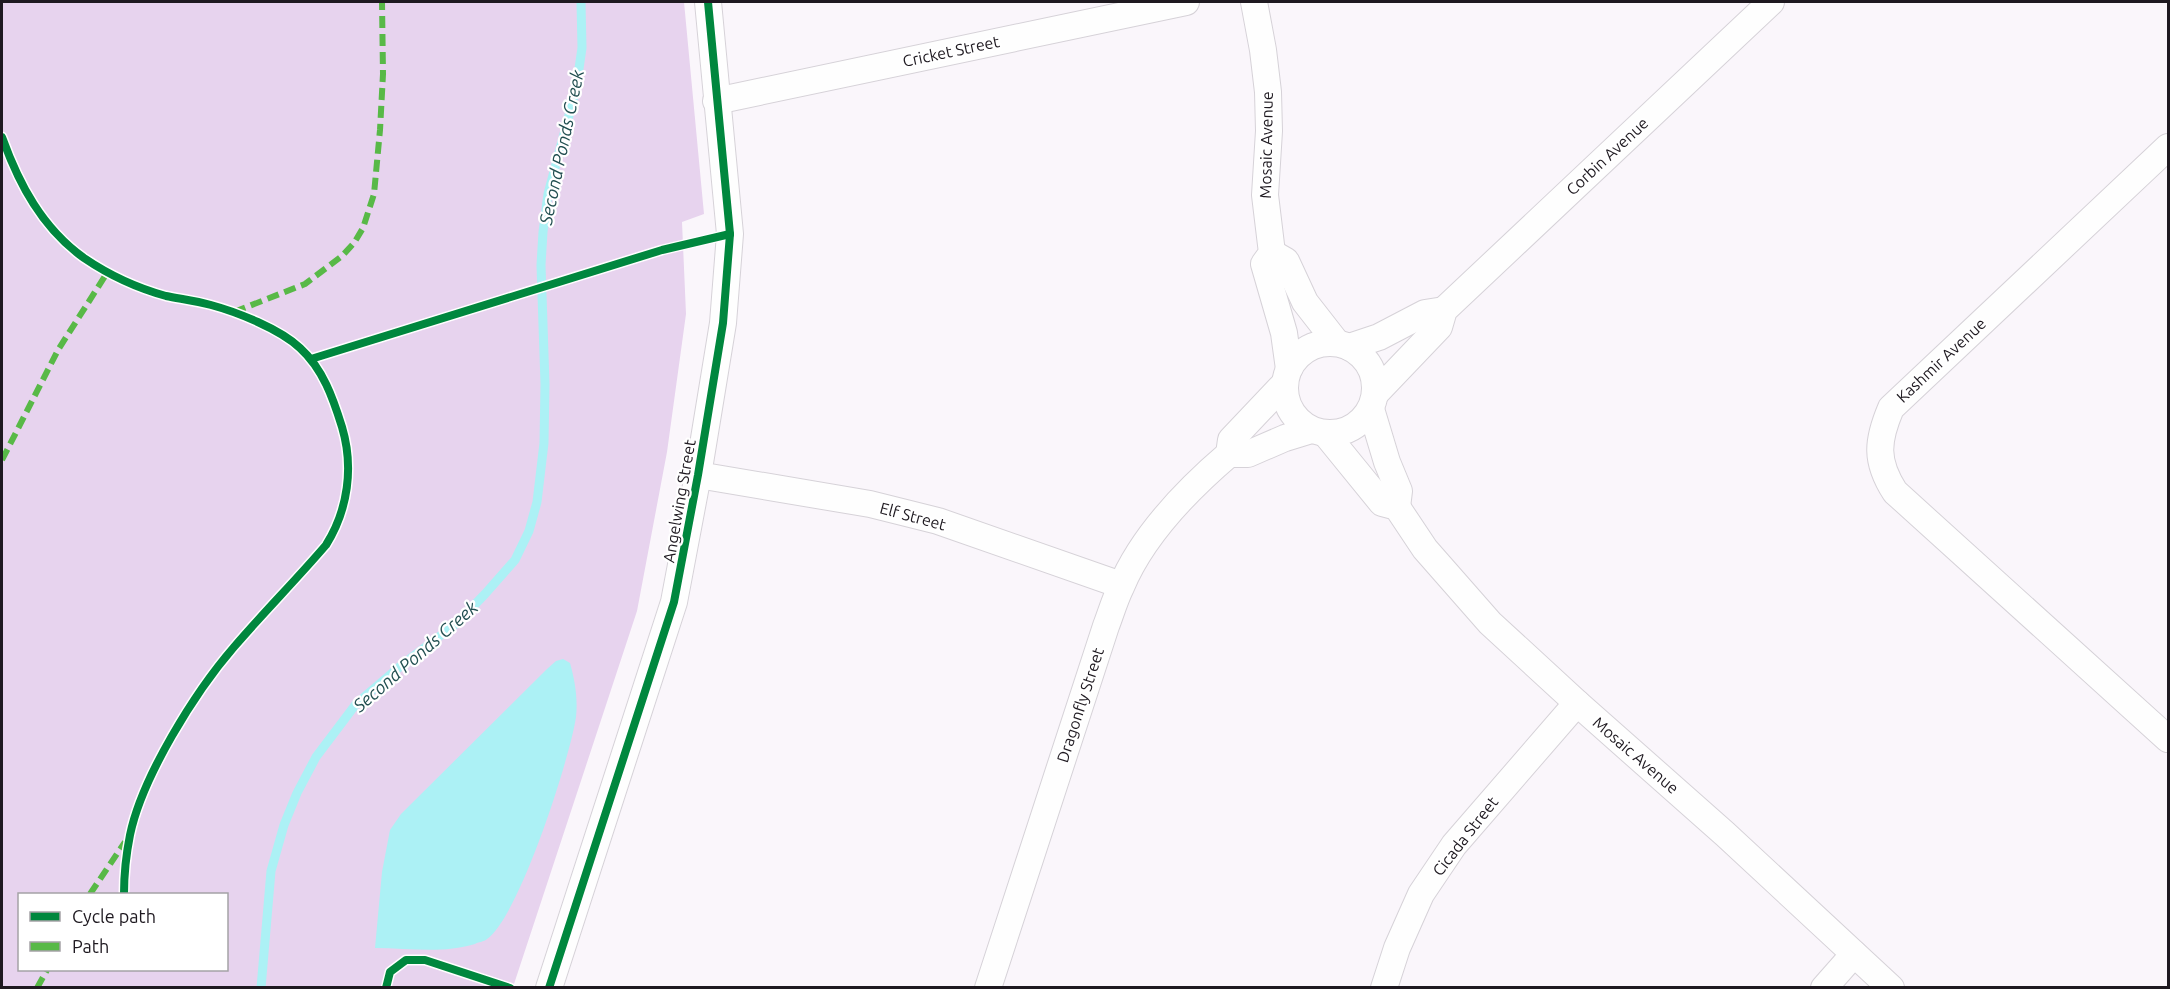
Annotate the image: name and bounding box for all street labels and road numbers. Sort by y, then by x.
street label: Cricket Street [901,32,1002,70]
street label: Mosaic Avenue [1256,91,1276,199]
street label: Corbin Avenue [1562,114,1652,198]
street label: Kashmir Avenue [1893,314,1989,406]
street label: Angelwing Street [659,437,699,564]
street label: Elf Street [878,499,949,534]
street label: Dragonfly Street [1053,645,1107,765]
street label: Mosaic Avenue [1590,713,1682,797]
street label: Cicada Street [1429,792,1502,879]

